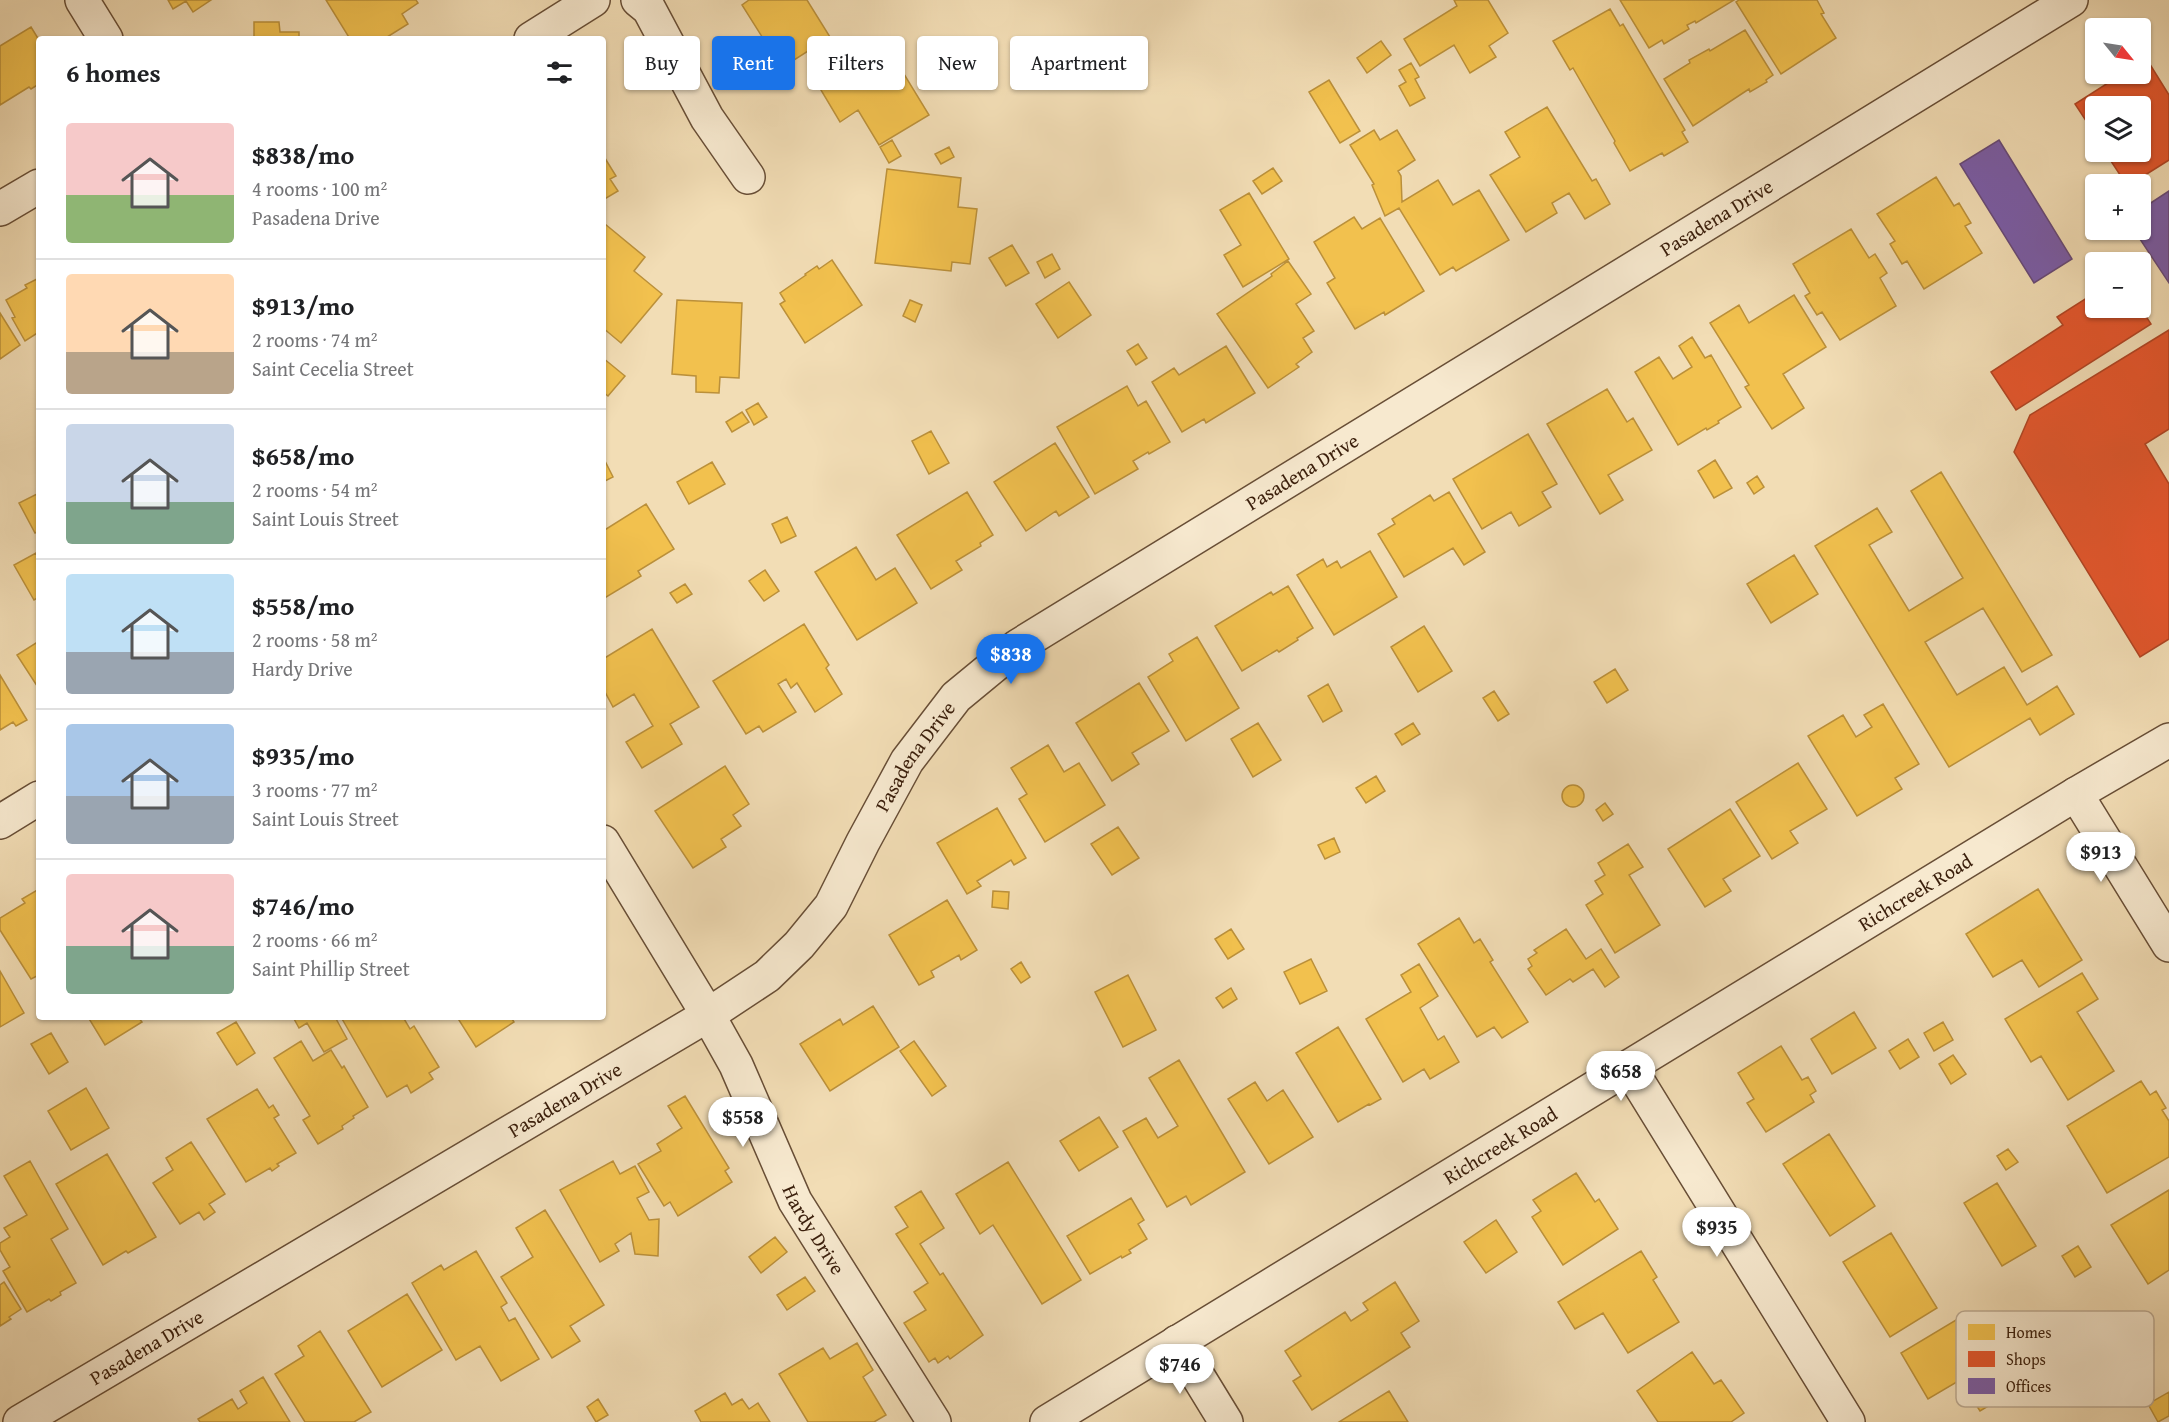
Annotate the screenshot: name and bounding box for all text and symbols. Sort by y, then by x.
north arrow [2085,18,2151,84]
map controls [2085,18,2151,318]
chip: Buy [624,36,700,90]
chip: Rent [712,36,795,90]
chip: Filters [807,36,905,90]
chip: New [917,36,998,90]
chip: Apartment [1010,36,1148,90]
text: 6 homes [66,53,161,92]
icon: filters [543,56,576,89]
button: layers [2085,96,2151,162]
text: $838/mo [252,135,354,174]
icon: home [114,147,186,219]
street label: Pasadena Drive [1654,171,1778,263]
text: 4 rooms · 100 m² [252,174,387,203]
button: + [2085,174,2151,240]
text: Pasadena Drive [252,203,380,232]
button: − [2085,252,2151,318]
text: $913/mo [252,286,354,325]
icon: home [114,298,186,370]
text: 2 rooms · 74 m² [252,325,378,354]
text: Saint Cecelia Street [252,354,414,383]
street label: Pasadena Drive [1240,426,1364,517]
text: $658/mo [252,436,354,475]
icon: home [114,448,186,520]
text: 2 rooms · 54 m² [252,475,378,504]
text: Saint Louis Street [252,504,399,533]
text: $558/mo [252,586,354,625]
icon: home [114,598,186,670]
text: 2 rooms · 58 m² [252,625,378,654]
pin: $838 [975,634,1047,685]
text: $838 [990,639,1032,668]
text: Hardy Drive [252,654,353,683]
street label: Pasadena Drive [867,695,962,817]
text: $935/mo [252,736,354,775]
icon: home [114,748,186,820]
text: 3 rooms · 77 m² [252,775,378,804]
text: Saint Louis Street [252,804,399,833]
pin: $913 [2065,832,2137,883]
text: $913 [2080,837,2122,866]
street label: Richcreek Road [1852,846,1978,938]
text: $746/mo [252,886,354,925]
icon: home [114,898,186,970]
text: 2 rooms · 66 m² [252,925,378,954]
text: Saint Phillip Street [252,954,410,983]
pin: $658 [1585,1051,1657,1102]
street label: Pasadena Drive [502,1054,627,1144]
text: $658 [1600,1056,1642,1085]
pin: $558 [707,1097,779,1148]
street label: Richcreek Road [1437,1099,1563,1191]
text: $558 [722,1102,764,1131]
street label: Hardy Drive [776,1180,853,1280]
pin: $935 [1681,1207,1753,1258]
text: $935 [1696,1212,1738,1241]
street label: Pasadena Drive [84,1302,209,1392]
legend [1956,1311,2154,1407]
text: Homes [2006,1320,2052,1344]
pin: $746 [1144,1344,1216,1395]
text: Shops [2006,1347,2046,1371]
text: $746 [1159,1349,1201,1378]
text: Offices [2006,1374,2051,1398]

